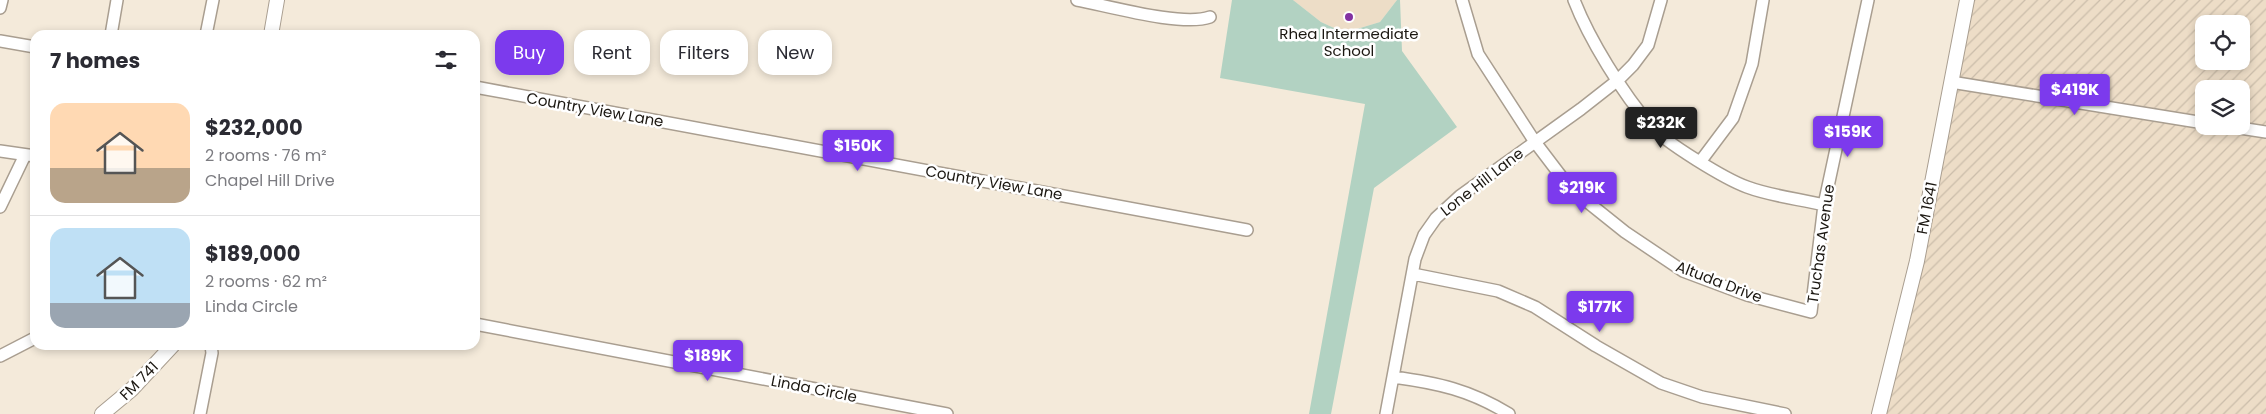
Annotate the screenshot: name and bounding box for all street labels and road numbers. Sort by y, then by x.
street label: Country View Lane [525,87,665,132]
street label: Lone Hill Lane [1436,143,1528,221]
street label: Country View Lane [924,160,1064,205]
street label: FM 1641 [1911,180,1942,236]
street label: Truchas Avenue [1802,183,1839,305]
street label: Altuda Drive [1673,255,1765,308]
street label: FM 741 [115,357,163,405]
street label: Linda Circle [769,370,859,407]

